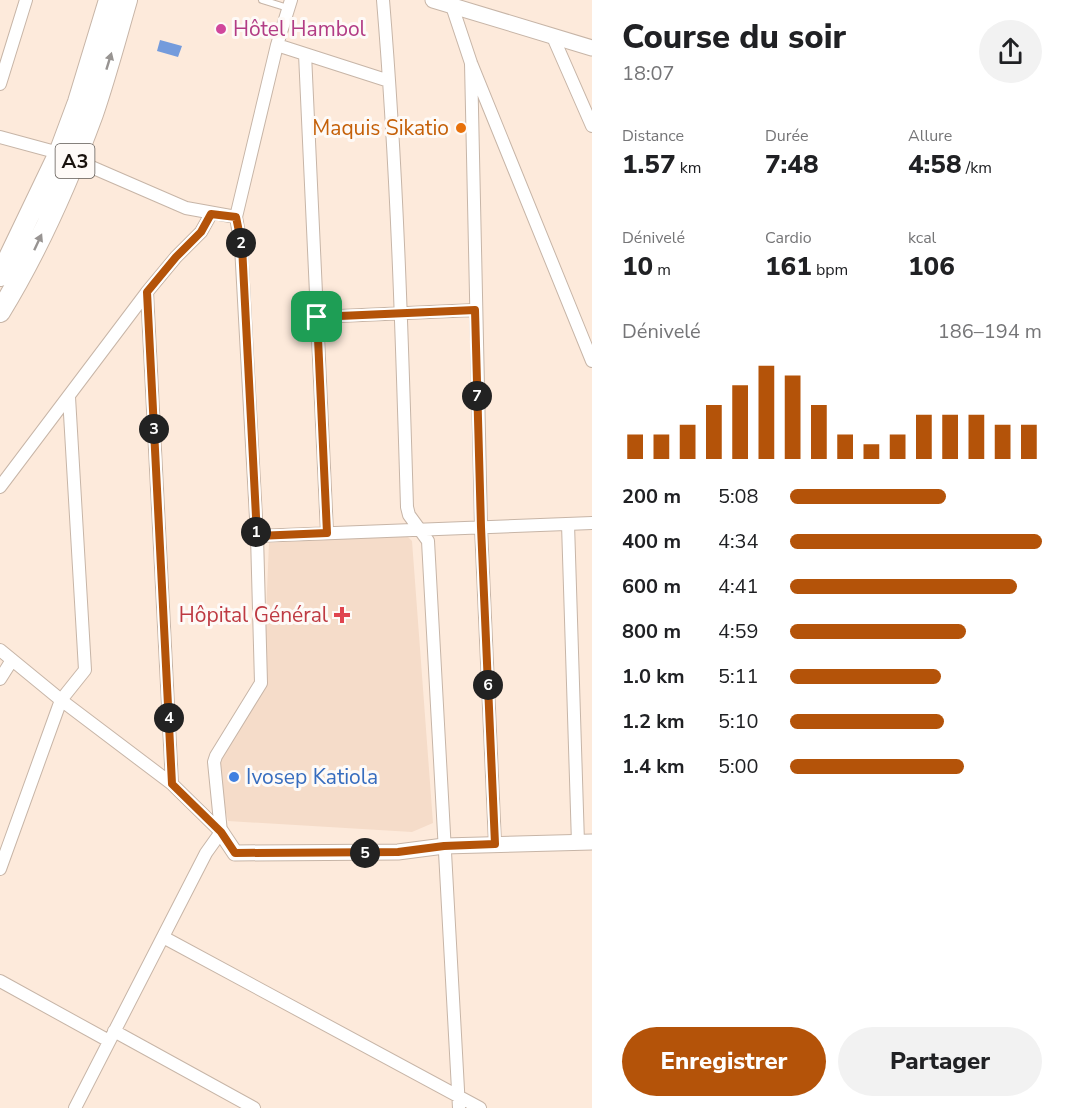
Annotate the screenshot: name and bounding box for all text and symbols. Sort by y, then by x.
place label: Hôtel Hambol [233,15,367,43]
text: Course du soir [622,15,846,60]
button: share [979,20,1042,83]
marker: Hôtel Hambol [214,22,228,36]
one-way arrow [105,51,114,69]
text: 18:07 [622,60,675,87]
place label: Maquis Sikatio [312,114,449,142]
marker: Maquis Sikatio [454,121,468,135]
text: Distance [622,125,684,147]
text: Durée [765,125,809,147]
text: Allure [908,125,952,147]
road number: A3 [56,144,94,178]
text: 1.57 [622,147,676,182]
text: 7:48 [765,147,819,182]
text: 4:58 [908,147,962,182]
text: km [676,157,701,179]
text: /km [962,157,992,179]
text: Dénivelé [622,227,685,249]
text: Cardio [765,227,812,249]
text: kcal [908,227,936,249]
pin: 2 [226,228,256,258]
text: 2 [236,232,246,254]
one-way arrow [33,233,42,250]
text: 10 [622,249,653,284]
text: 161 [765,249,812,284]
text: 106 [908,249,955,284]
text: m [653,259,671,281]
text: bpm [812,259,848,281]
pin [291,291,342,342]
icon: arrive [300,300,333,333]
text: Dénivelé [622,318,701,345]
text: 186–194 m [938,318,1042,345]
pin: 7 [462,381,492,411]
text: 7 [472,385,482,407]
pin: 3 [139,414,169,444]
text: 3 [149,418,159,440]
text: 200 m [622,483,681,510]
text: 5:08 [718,483,759,510]
pin: 1 [241,517,271,547]
text: 1 [251,521,261,543]
text: 400 m [622,528,681,555]
text: 4:34 [718,528,759,555]
text: 600 m [622,573,681,600]
text: 4:41 [718,573,759,600]
place label: Hôpital Général [179,601,329,629]
marker: Hôpital Général [333,606,351,624]
text: 800 m [622,618,681,645]
text: 4:59 [718,618,759,645]
text: 1.0 km [622,663,685,690]
text: 5:11 [718,663,759,690]
pin: 6 [473,670,503,700]
text: 6 [483,674,493,696]
pin: 4 [154,703,184,733]
text: 4 [164,707,174,729]
text: 1.2 km [622,708,685,735]
text: 5:10 [718,708,759,735]
text: 1.4 km [622,753,685,780]
text: 5:00 [718,753,759,780]
place label: Ivosep Katiola [246,763,378,791]
marker: Ivosep Katiola [227,770,241,784]
pin: 5 [350,838,380,868]
text: 5 [360,842,370,864]
button: Enregistrer [622,1027,826,1096]
button: Partager [838,1027,1042,1096]

